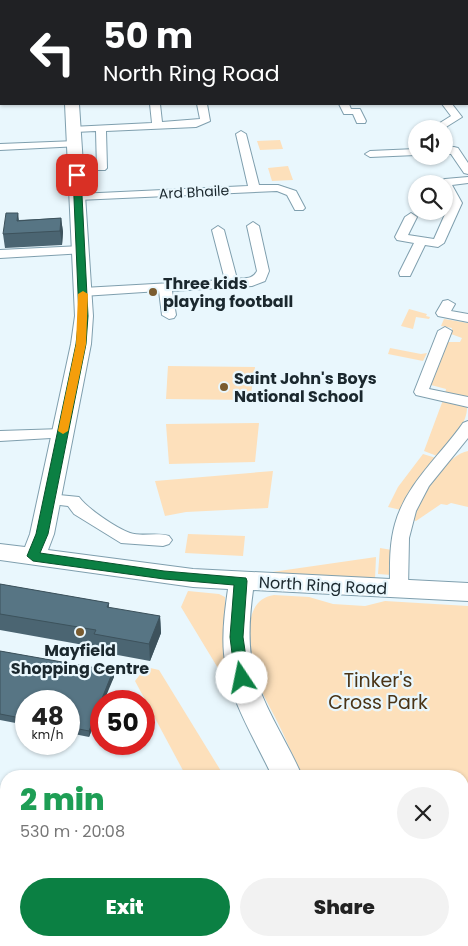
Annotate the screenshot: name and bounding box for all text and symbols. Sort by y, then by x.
text: 50 m [103,11,193,60]
icon: left [20,20,85,85]
text: North Ring Road [103,58,280,89]
map controls [408,120,453,220]
button: sound [408,120,453,165]
pin [56,154,98,196]
icon: arrive [63,161,91,189]
button: search [408,175,453,220]
street label: Ard Bhaile [158,180,230,204]
place label: Three kids playing football [163,272,293,313]
marker: Three kids playing football [147,286,159,298]
place label: Saint John's Boys National School [234,367,377,408]
marker: Saint John's Boys National School [218,381,230,393]
street label: North Ring Road [258,571,388,600]
marker: Mayfield Shopping Centre [74,626,86,638]
place label: Mayfield Shopping Centre [11,639,149,680]
position arrow [215,651,267,703]
park label: Tinker's Cross Park [328,667,428,716]
speed limit sign: 50 [90,690,155,755]
text: 48 [31,699,64,734]
text: km/h [32,726,63,743]
text: 2 min [20,778,105,821]
button: close [397,787,449,839]
text: 530 m · 20:08 [20,820,125,843]
button: Exit [20,878,230,936]
button: Share [240,878,449,936]

